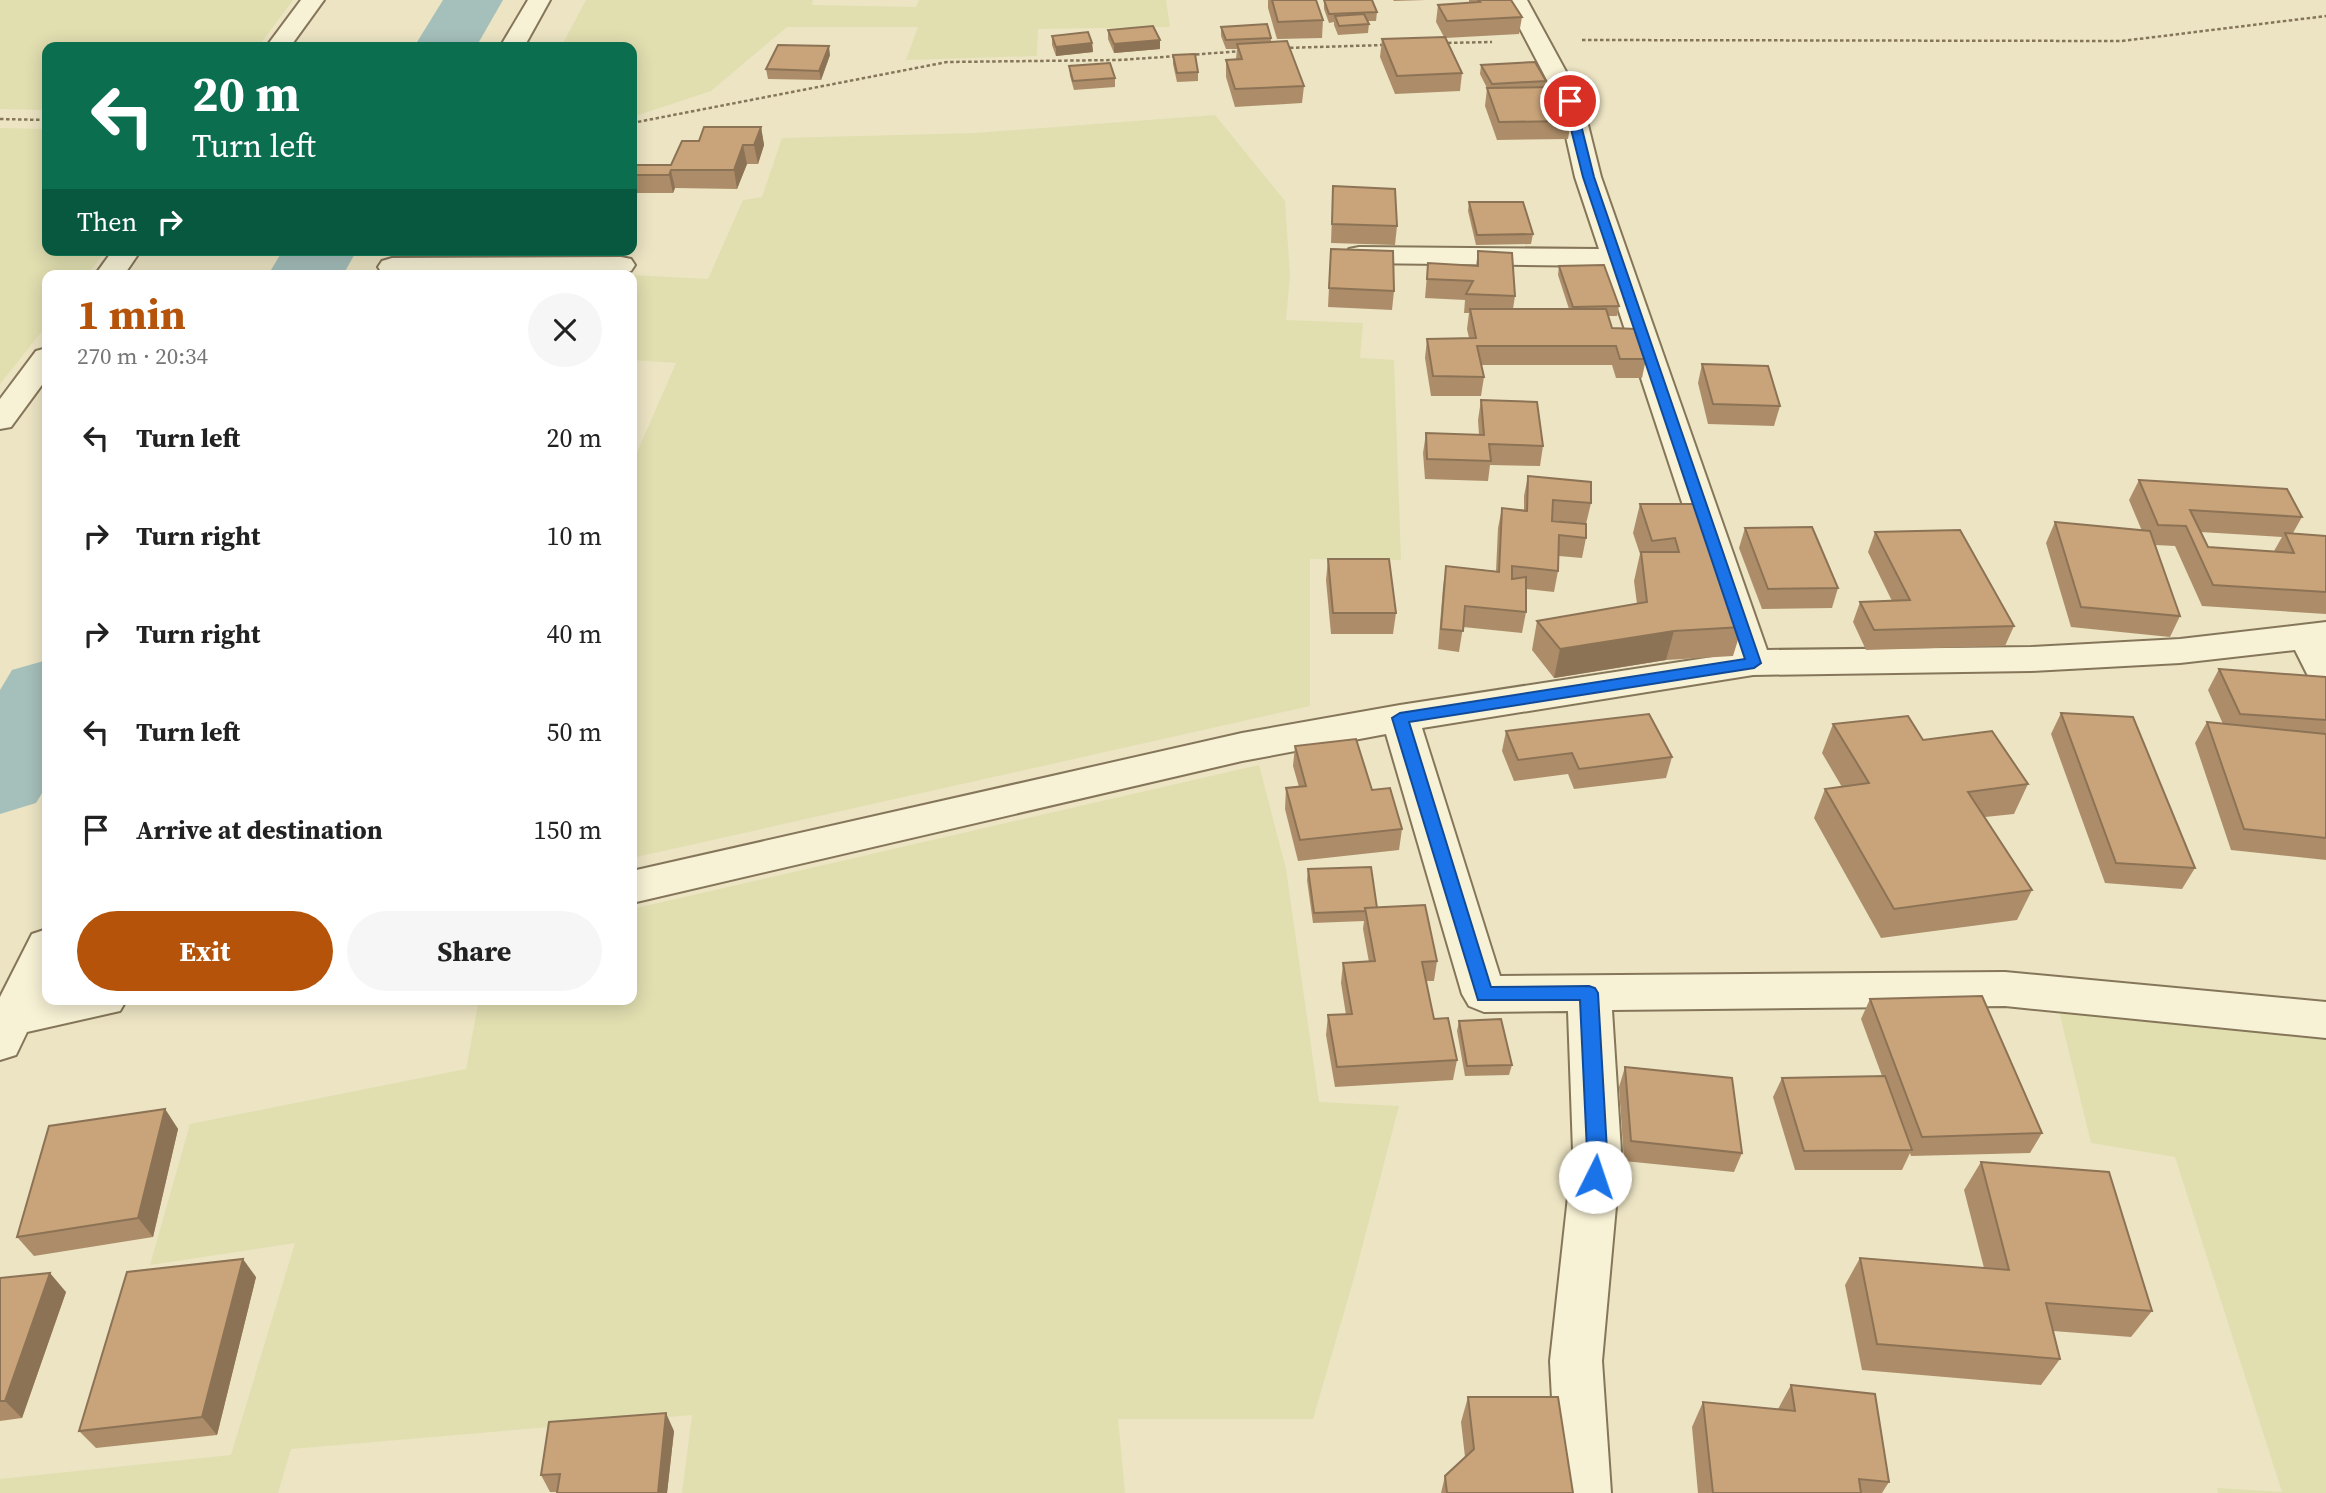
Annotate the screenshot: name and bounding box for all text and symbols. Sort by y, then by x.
text: 20 m [192,60,300,127]
icon: left [77,70,168,161]
pin [1540,71,1600,131]
icon: arrive [1551,82,1589,120]
text: Turn left [192,124,316,168]
icon: right [151,203,189,241]
text: Then [77,204,137,240]
text: 1 min [77,285,186,343]
button: close [528,293,602,367]
text: 270 m · 20:34 [77,340,208,372]
icon: left [77,419,115,457]
text: Turn left [136,420,240,456]
text: 20 m [547,420,602,456]
icon: right [77,517,115,555]
text: Turn right [136,518,260,554]
text: 10 m [547,518,602,554]
icon: right [77,615,115,653]
text: Turn right [136,616,260,652]
text: 40 m [547,616,602,652]
icon: left [77,713,115,751]
text: Turn left [136,714,240,750]
text: 50 m [547,714,602,750]
icon: arrive [77,811,115,849]
text: Arrive at destination [136,812,383,848]
text: 150 m [534,812,602,848]
button: Exit [77,911,333,991]
button: Share [347,911,602,991]
position arrow [1558,1140,1632,1214]

